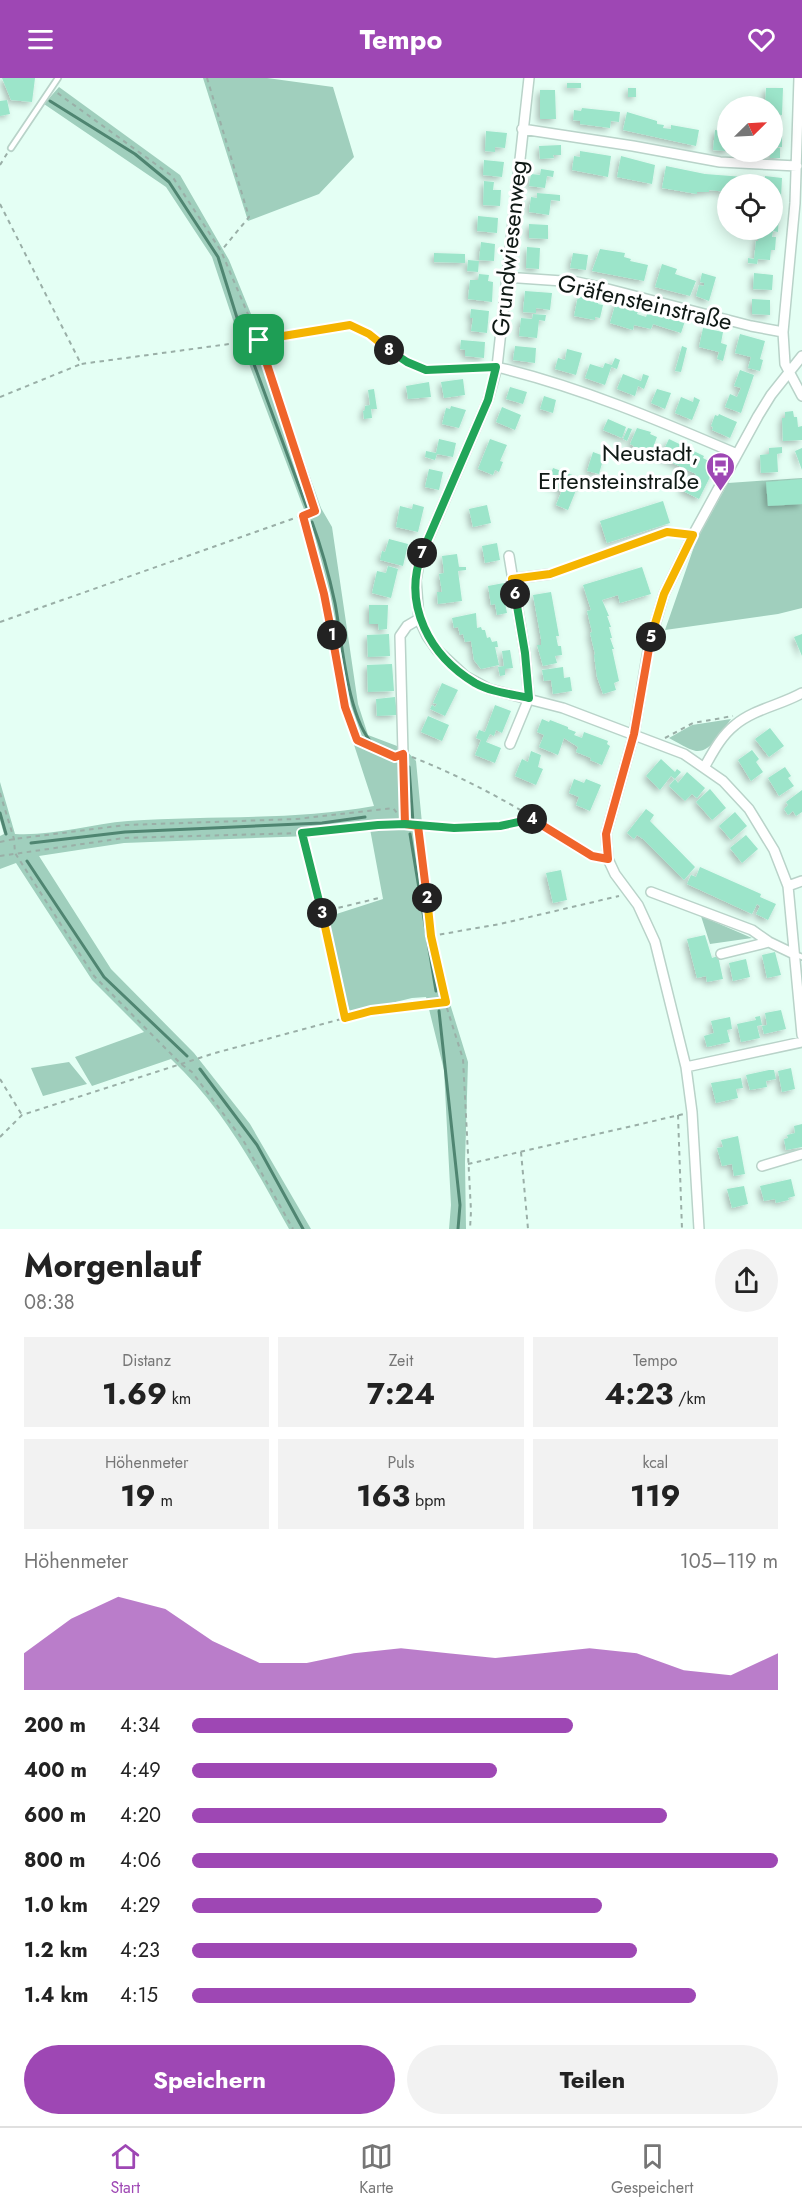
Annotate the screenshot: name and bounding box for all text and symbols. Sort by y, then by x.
text: Tempo [360,20,442,59]
icon: menu [24,23,57,56]
icon: heart [745,23,778,56]
north arrow [717,96,783,162]
map controls [717,96,783,240]
street label: Grundwiesenweg [482,158,536,338]
button: locate [717,174,783,240]
street label: Gräfensteinstraße [554,265,736,339]
pin [233,314,284,365]
icon: arrive [242,323,275,356]
pin: 8 [374,335,404,365]
text: 8 [384,338,394,361]
place label: Neustadt, Erfensteinstraße [538,435,699,498]
bus stop icon: Neustadt, Erfensteinstraße [704,450,736,492]
pin: 7 [407,538,437,568]
text: 7 [417,541,427,564]
pin: 6 [500,579,530,609]
text: 6 [510,582,520,605]
pin: 1 [317,620,347,650]
pin: 5 [636,622,666,652]
text: 1 [328,623,336,646]
text: 5 [646,625,656,648]
pin: 4 [517,804,547,834]
text: 4 [526,807,538,830]
pin: 2 [412,883,442,913]
text: 2 [422,886,432,909]
pin: 3 [307,898,337,928]
text: 3 [317,901,327,924]
text: Morgenlauf [24,1242,201,1289]
button: share [715,1249,778,1312]
text: 08:38 [24,1288,75,1317]
text: Distanz [122,1349,171,1372]
text: Zeit [389,1349,413,1372]
text: Tempo [633,1349,678,1372]
text: 1.69 [102,1372,167,1415]
text: 7:24 [367,1372,435,1415]
text: 4:23 [605,1372,674,1415]
text: km [167,1387,191,1410]
text: /km [674,1387,706,1410]
text: Höhenmeter [105,1451,188,1474]
text: Puls [388,1451,414,1474]
text: kcal [642,1451,668,1474]
text: 19 [120,1474,156,1517]
text: 163 [356,1474,410,1517]
text: 119 [630,1474,681,1517]
text: m [156,1489,173,1512]
text: bpm [410,1489,446,1512]
text: Höhenmeter [24,1547,128,1576]
text: 105–119 m [680,1547,778,1576]
text: 200 m [24,1711,86,1740]
text: 4:34 [120,1711,160,1740]
text: 400 m [24,1756,87,1785]
text: 4:49 [120,1756,161,1785]
text: 600 m [24,1801,86,1830]
text: 4:20 [120,1801,161,1830]
text: 800 m [24,1846,85,1875]
text: 4:06 [120,1846,161,1875]
text: 1.0 km [24,1891,88,1920]
text: 4:29 [120,1891,161,1920]
text: 1.2 km [24,1936,88,1965]
text: 4:23 [120,1936,160,1965]
text: 1.4 km [24,1981,89,2010]
text: 4:15 [120,1981,158,2010]
button: Speichern [24,2045,395,2114]
button: Teilen [407,2045,778,2114]
tab: Start [109,2140,142,2199]
tab: Karte [359,2140,394,2199]
tab: Gespeichert [611,2140,693,2199]

